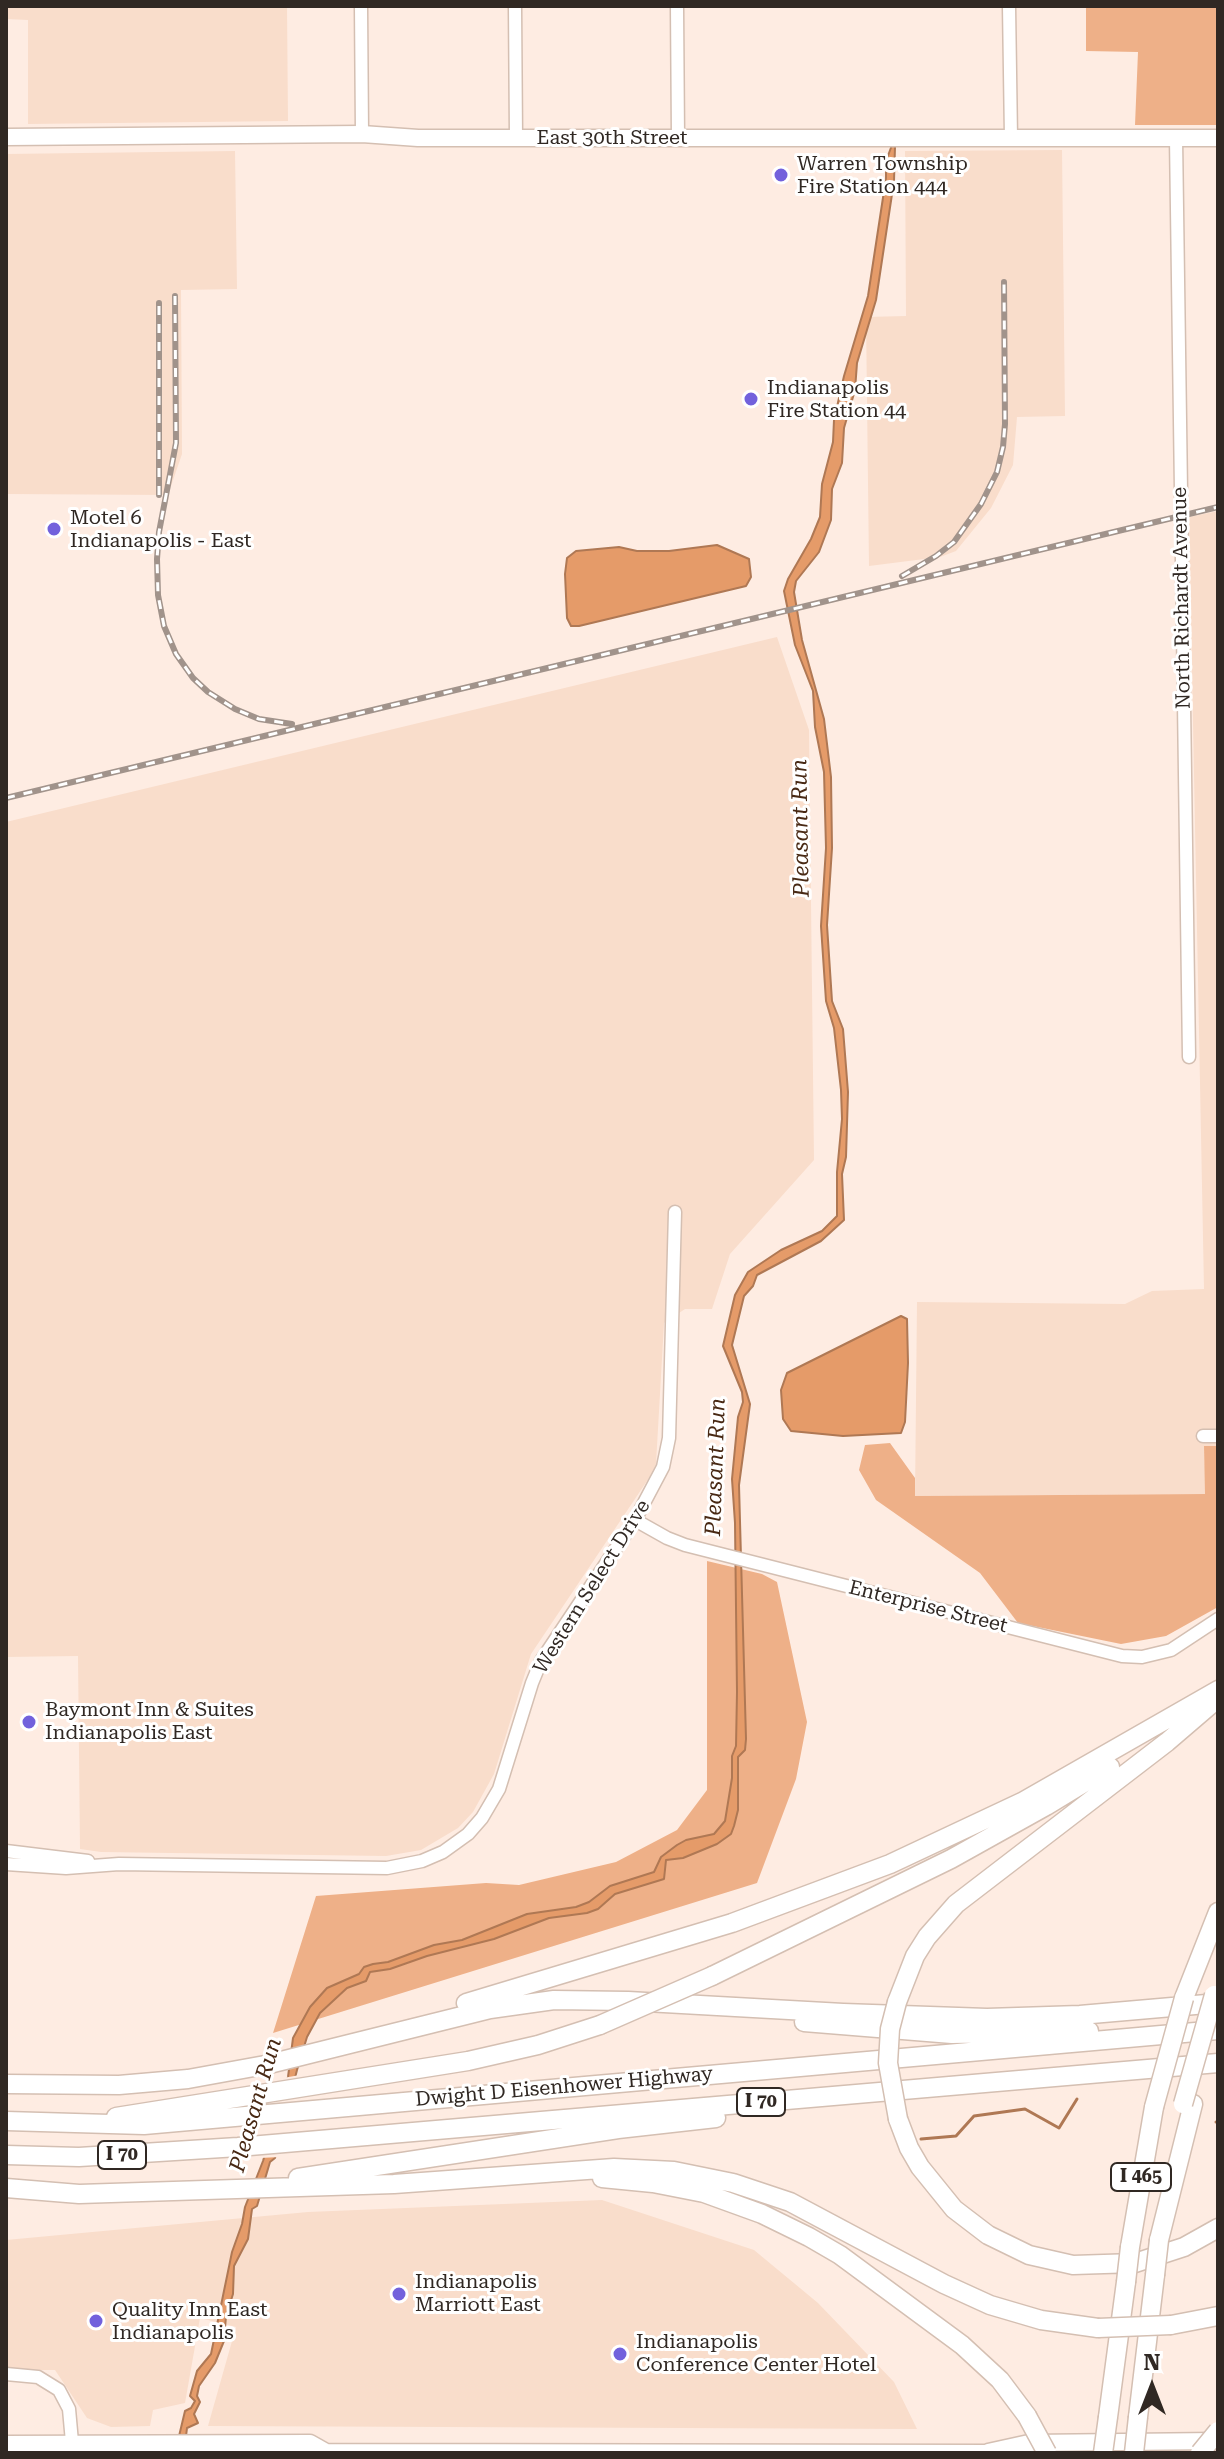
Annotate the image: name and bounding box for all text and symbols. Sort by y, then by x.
street label: East 30th Street [537,126,687,150]
place label: Warren Township Fire Station 444 [797,152,968,199]
marker: Warren Township Fire Station 444 [772,166,790,184]
place label: Indianapolis Fire Station 44 [767,376,906,423]
marker: Indianapolis Fire Station 44 [742,390,760,408]
street label: North Richardt Avenue [1168,487,1196,709]
place label: Motel 6 Indianapolis - East [70,506,251,553]
marker: Motel 6 Indianapolis - East [45,520,63,538]
water label: Pleasant Run [787,759,815,897]
water label: Pleasant Run [700,1397,732,1537]
street label: Western Select Drive [529,1495,655,1679]
street label: Enterprise Street [846,1576,1010,1638]
place label: Baymont Inn & Suites Indianapolis East [45,1698,254,1745]
marker: Baymont Inn & Suites Indianapolis East [20,1713,38,1731]
water label: Pleasant Run [224,2035,288,2175]
street label: Dwight D Eisenhower Highway [414,2062,714,2112]
road number: I 70 [737,2088,785,2116]
road number: I 70 [98,2141,146,2169]
road number: I 465 [1111,2163,1171,2191]
place label: Indianapolis Marriott East [415,2270,541,2317]
marker: Indianapolis Marriott East [390,2285,408,2303]
place label: Quality Inn East Indianapolis [112,2298,267,2345]
marker: Quality Inn East Indianapolis [87,2312,105,2330]
place label: Indianapolis Conference Center Hotel [636,2330,876,2377]
marker: Indianapolis Conference Center Hotel [611,2345,629,2363]
north arrow [1112,2347,1192,2427]
text: N [1144,2350,1160,2375]

